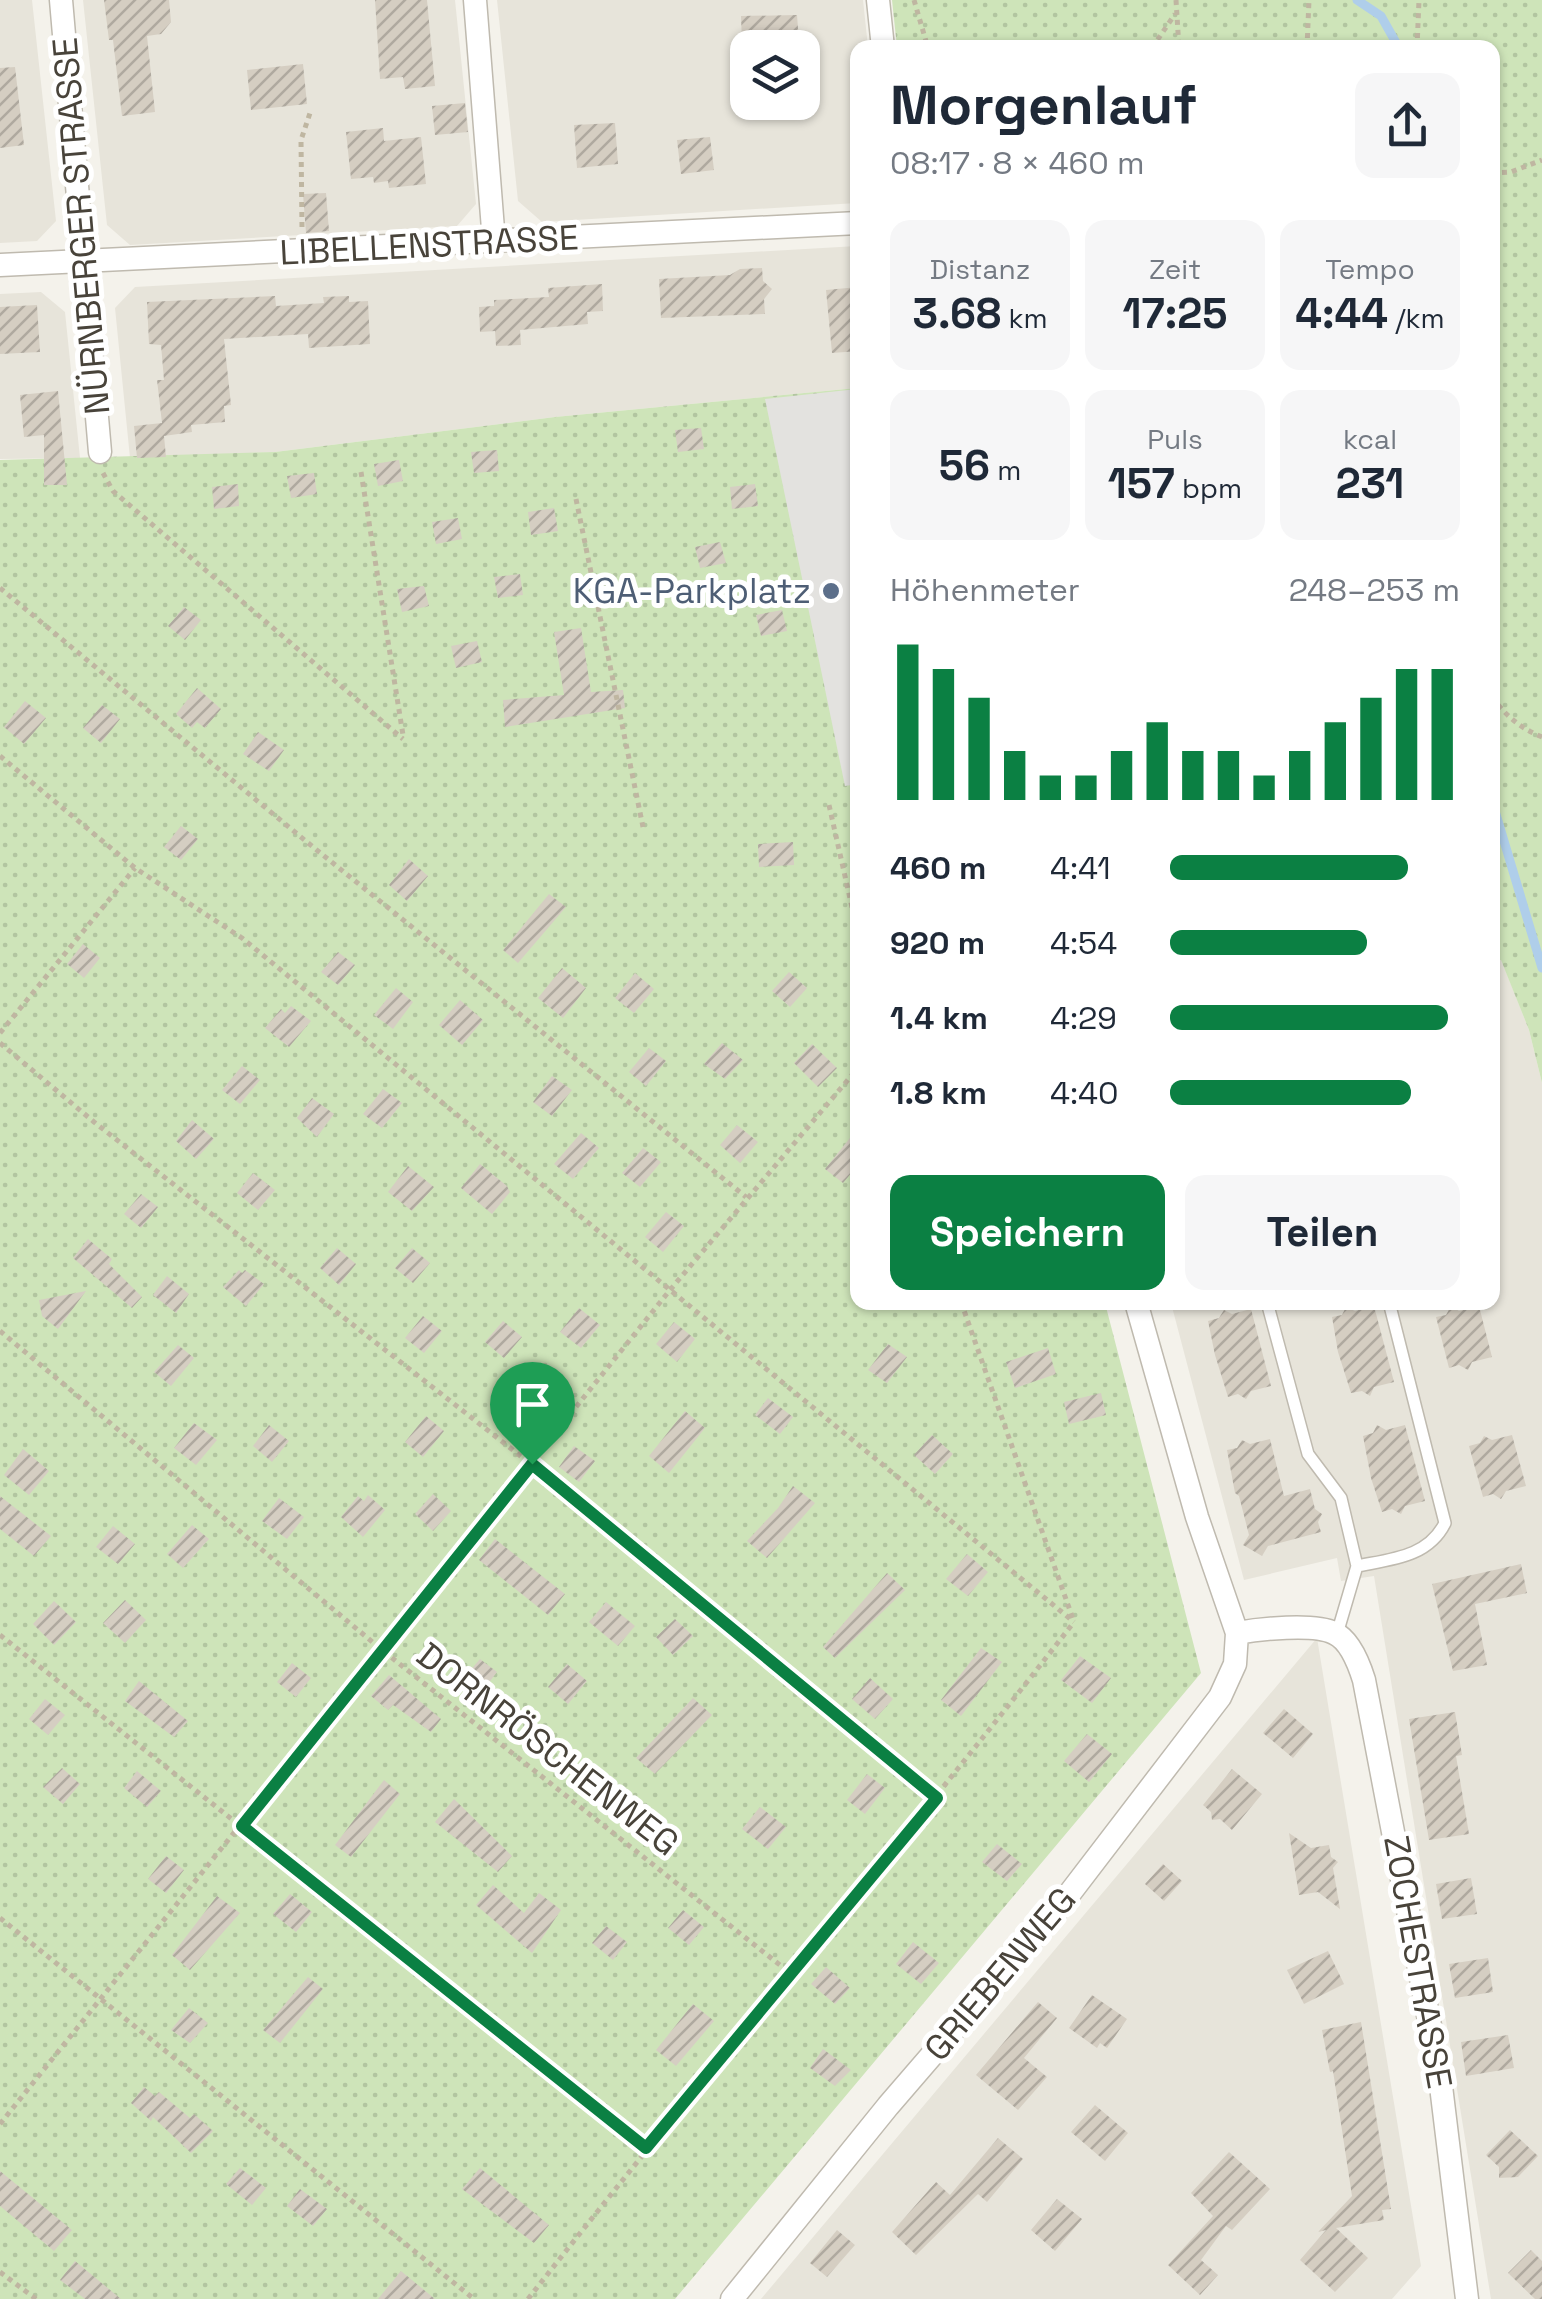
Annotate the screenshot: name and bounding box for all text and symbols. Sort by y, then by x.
map controls [730,30,820,120]
button: layers [730,30,820,120]
street label: NÜRNBERGER STRASSE [43,36,119,416]
text: Morgenlauf [890,70,1197,140]
button: share [1355,73,1460,178]
text: 08:17 · 8 × 460 m [890,143,1144,183]
street label: LIBELLENSTRASSE [278,215,580,275]
text: Distanz [930,251,1030,287]
text: Zeit [1149,251,1201,287]
text: Tempo [1325,251,1415,287]
text: 3.68 [912,287,1001,340]
text: 17:25 [1123,287,1227,340]
text: 4:44 [1295,287,1388,340]
text: km [1001,300,1048,336]
text: /km [1388,300,1445,336]
text: Puls [1147,421,1203,457]
text: kcal [1343,421,1397,457]
text: 56 [939,439,990,492]
text: m [990,452,1021,488]
text: 157 [1108,457,1175,510]
text: 231 [1336,457,1404,510]
text: bpm [1175,470,1242,506]
place label: KGA-Parkplatz [573,569,811,613]
text: Höhenmeter [890,570,1080,610]
text: 248–253 m [1289,570,1460,610]
marker: KGA-Parkplatz [820,580,842,602]
text: 460 m [890,848,986,888]
text: 4:41 [1050,848,1111,888]
text: 920 m [890,923,985,963]
text: 4:54 [1050,923,1117,963]
text: 1.4 km [890,998,988,1038]
text: 4:29 [1050,998,1117,1038]
text: 1.8 km [890,1073,987,1113]
text: 4:40 [1050,1073,1119,1113]
button: Speichern [890,1175,1165,1290]
button: Teilen [1185,1175,1460,1290]
pin [490,1362,575,1465]
icon: arrive [505,1377,560,1432]
street label: DORNRÖSCHENWEG [408,1633,688,1865]
street label: ZOCHESTRASSE [1374,1832,1462,2092]
street label: GRIEBENWEG [915,1878,1085,2070]

